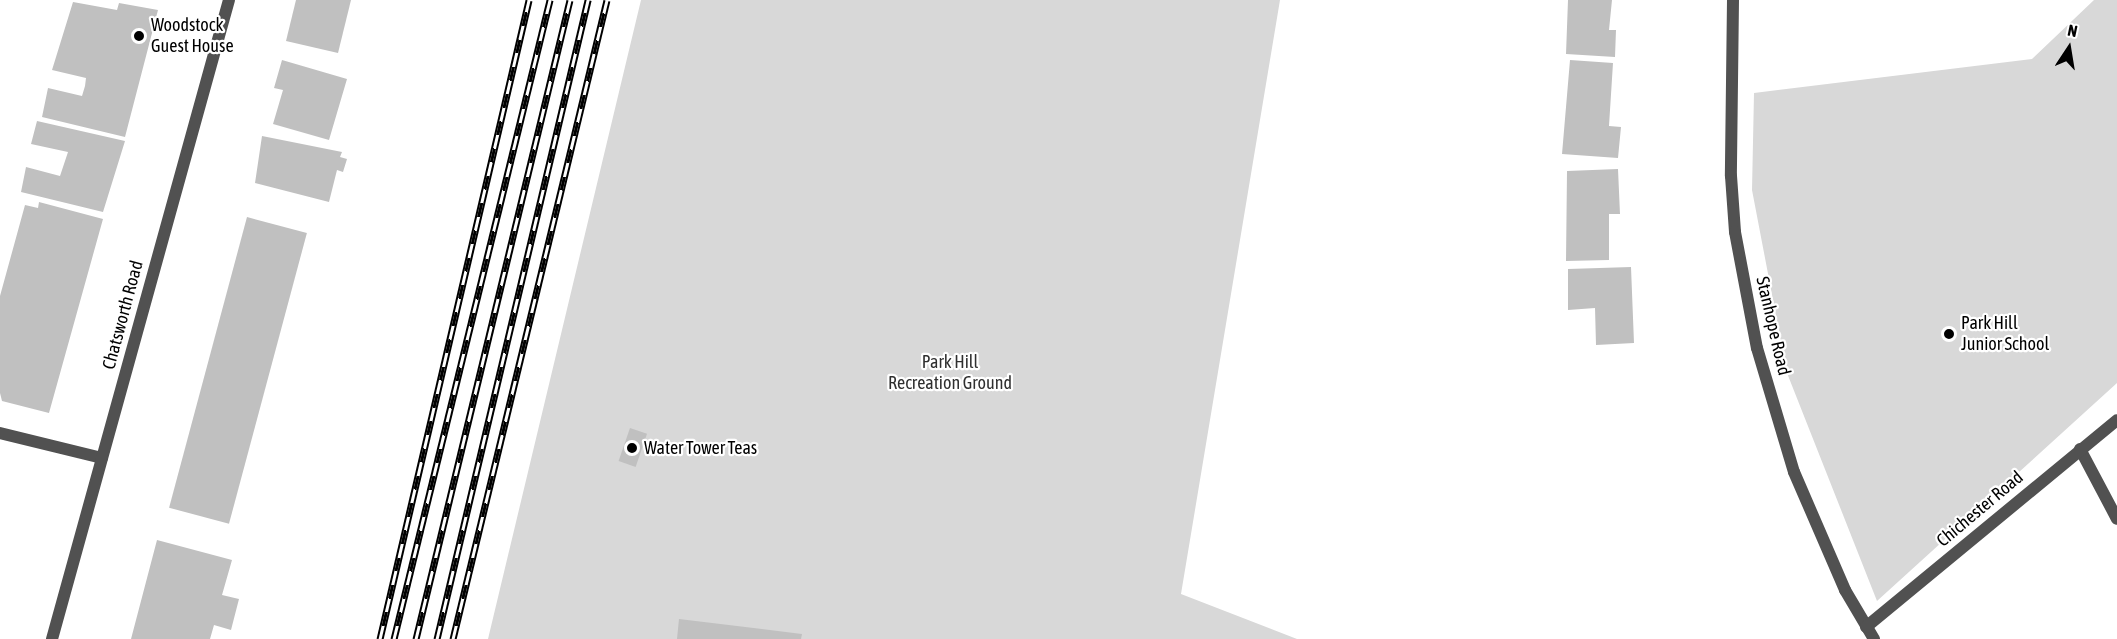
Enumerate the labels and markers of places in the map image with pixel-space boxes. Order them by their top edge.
place label: Woodstock Guest House [151,15,234,57]
marker: Woodstock Guest House [132,29,146,43]
place label: Park Hill Junior School [1961,313,2049,356]
marker: Park Hill Junior School [1942,327,1956,341]
place label: Water Tower Teas [644,437,757,459]
marker: Water Tower Teas [625,441,639,455]

